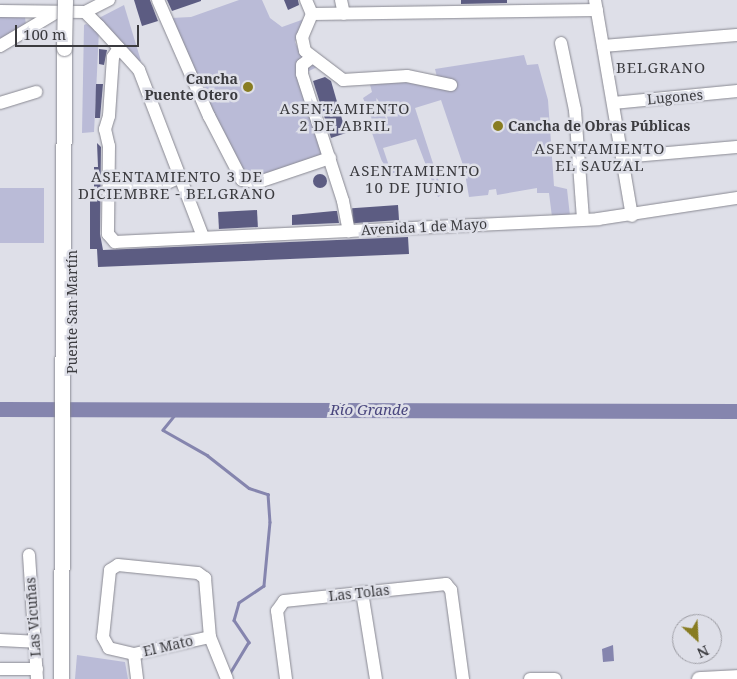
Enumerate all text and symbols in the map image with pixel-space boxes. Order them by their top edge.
scale bar [18,15,141,47]
text: 100 m [23,24,66,44]
district label: BELGRANO [615,59,707,77]
place label: Cancha Puente Otero [144,71,238,104]
marker: Cancha Puente Otero [242,81,254,93]
street label: Lugones [646,86,704,108]
district label: ASENTAMIENTO 2 DE ABRIL [278,99,412,134]
place label: Cancha de Obras Públicas [508,118,690,134]
marker: Cancha de Obras Públicas [492,120,504,132]
district label: ASENTAMIENTO EL SAUZAL [533,139,667,174]
district label: ASENTAMIENTO 10 DE JUNIO [348,161,482,196]
district label: ASENTAMIENTO 3 DE DICIEMBRE - BELGRANO [75,167,279,202]
street label: Avenida 1 de Mayo [361,215,487,239]
street label: Puente San Martín [64,250,80,374]
water label: Río Grande [330,401,408,419]
street label: Las Vicuñas [22,577,44,657]
street label: Las Tolas [328,581,390,605]
north arrow [672,614,722,664]
street label: El Mato [141,632,195,660]
text: N [694,641,712,663]

